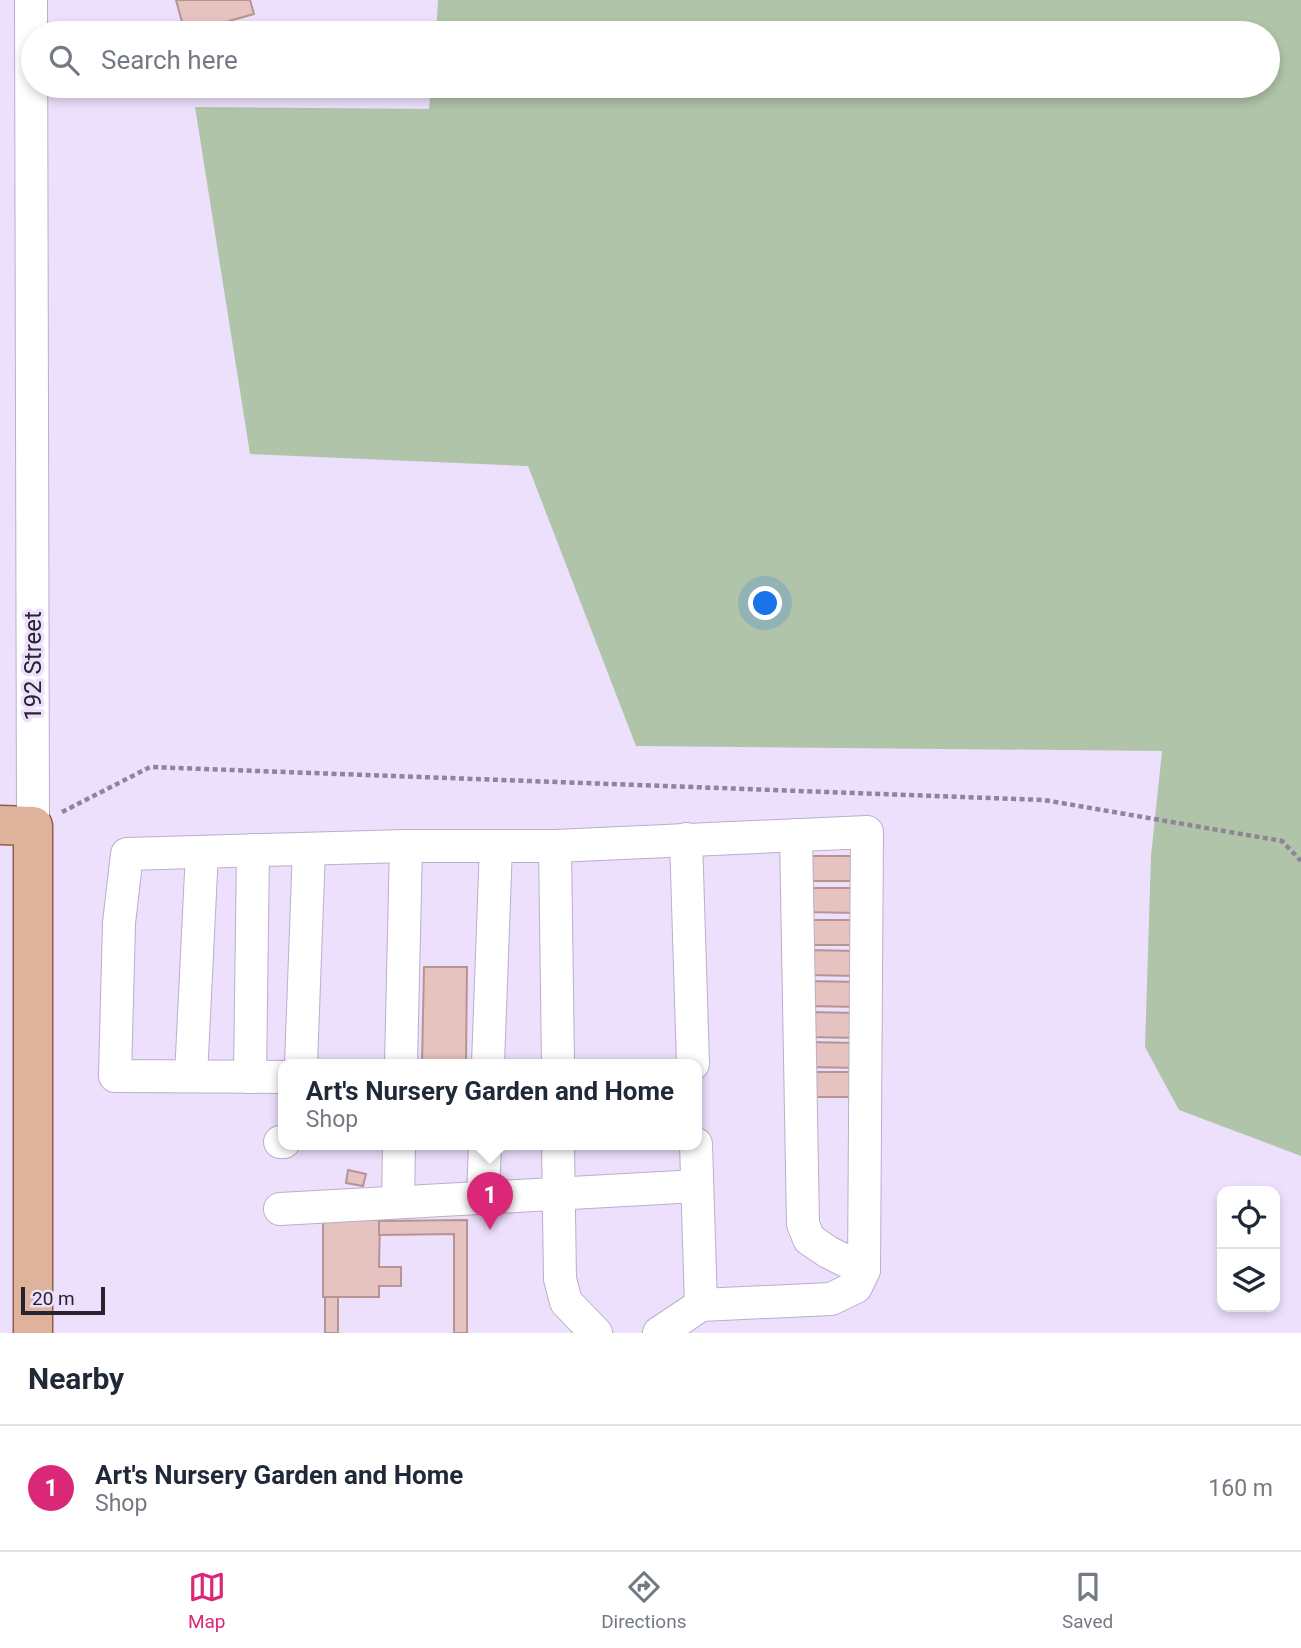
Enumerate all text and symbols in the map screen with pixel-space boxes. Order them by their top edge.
search box [21,21,1280,98]
icon: search [45,41,83,79]
text: Search here [101,45,238,75]
your location [748,586,782,620]
street label: 192 Street [19,611,47,721]
popup [278,1059,702,1150]
text: Art's Nursery Garden and Home [306,1076,674,1106]
text: Shop [306,1106,358,1133]
pin: 1 [467,1172,513,1230]
map controls [1217,1186,1280,1312]
button: locate [1217,1186,1280,1249]
button: layers [1217,1249,1280,1312]
scale bar [21,1284,105,1316]
text: 20 m [32,1287,75,1310]
text: Nearby [28,1361,124,1396]
text: Art's Nursery Garden and Home [95,1460,463,1490]
text: 1 [44,1475,58,1502]
text: 160 m [1208,1475,1273,1502]
text: Shop [95,1490,147,1517]
tab: Map [188,1568,226,1633]
tab: Directions [601,1568,686,1633]
tab: Saved [1062,1568,1113,1633]

